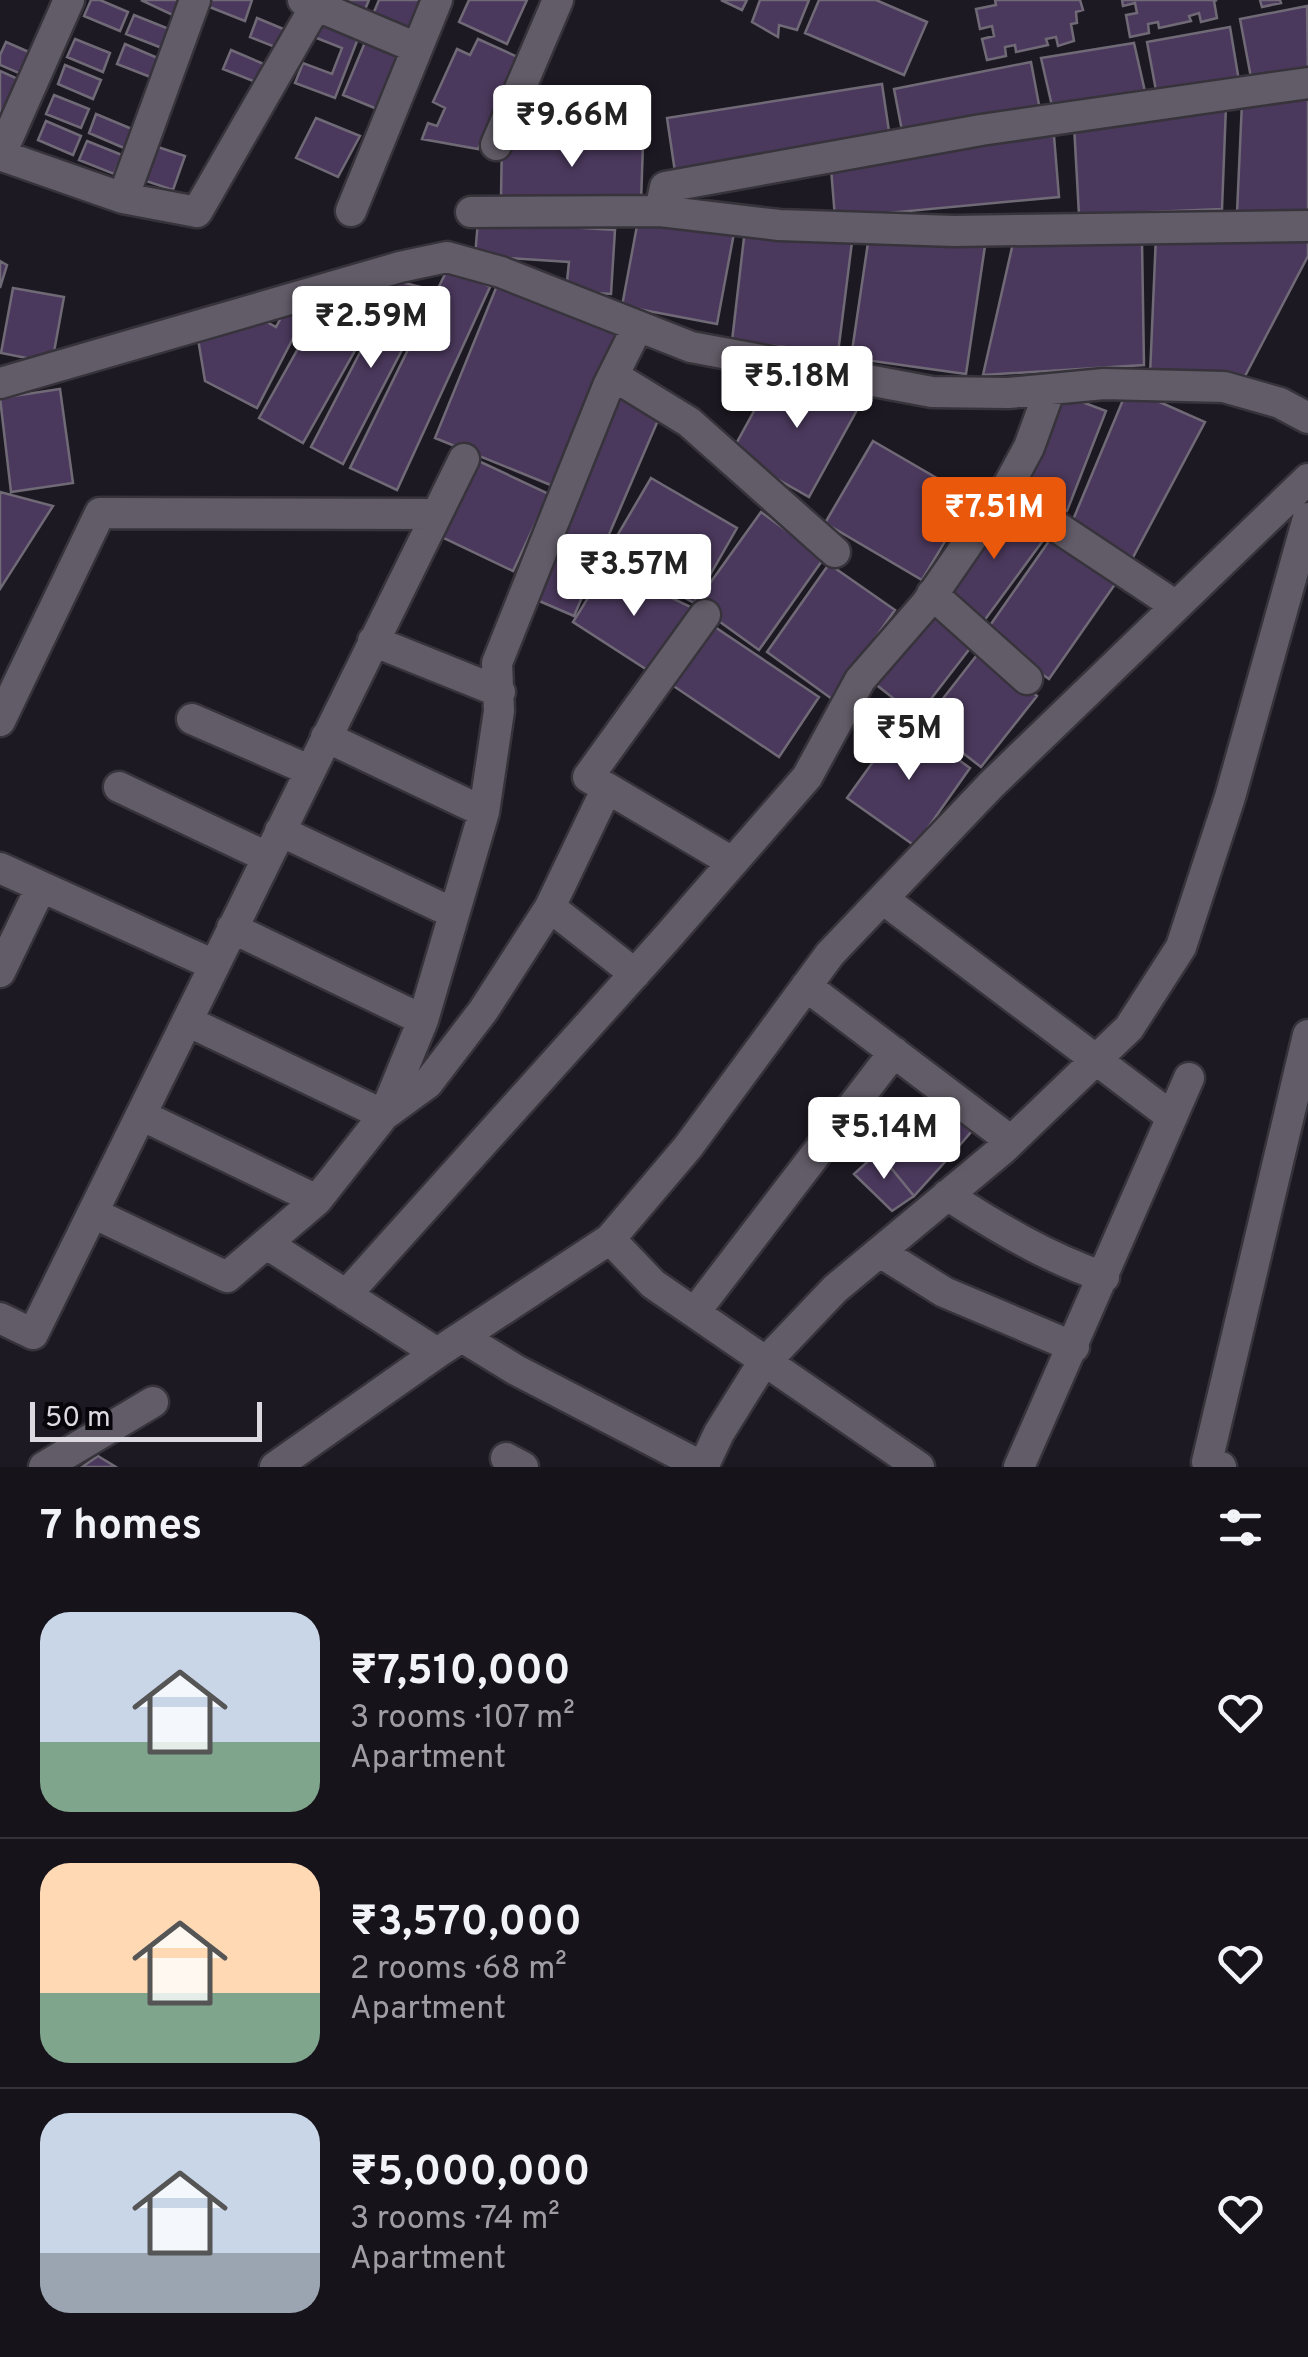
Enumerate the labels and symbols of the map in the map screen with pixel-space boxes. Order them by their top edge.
pin: ₹9.66M [491,85,653,170]
pin: ₹2.59M [290,286,452,371]
pin: ₹5.18M [716,346,878,431]
pin: ₹7.51M [913,477,1075,562]
pin: ₹3.57M [553,534,715,619]
pin: ₹5M [861,698,957,783]
pin: ₹5.14M [803,1097,965,1182]
scale bar [30,1397,262,1442]

